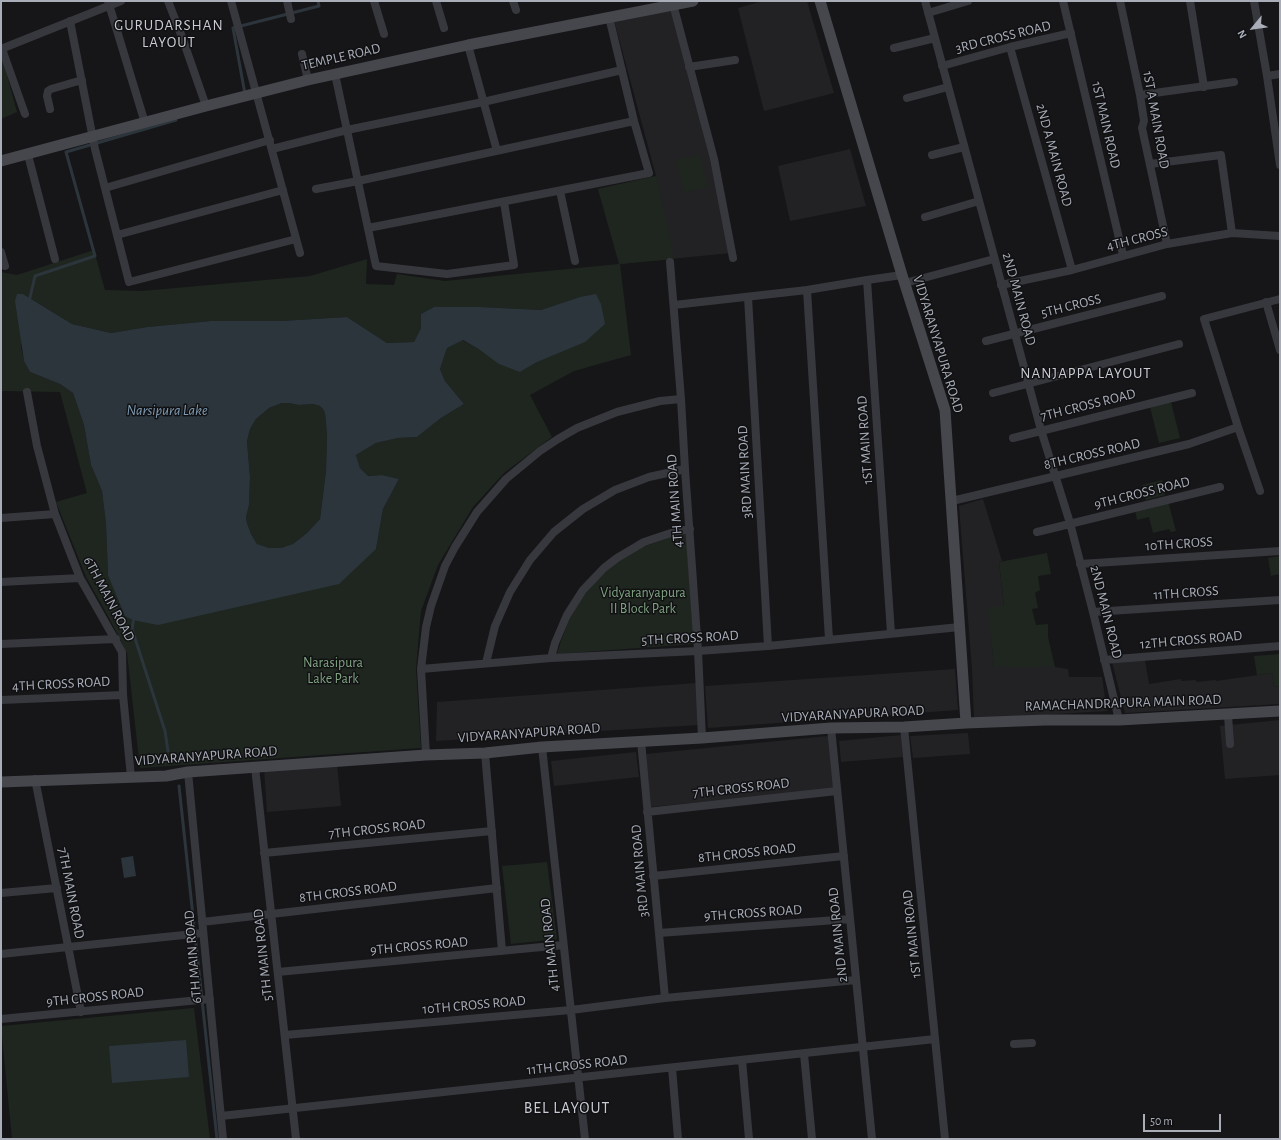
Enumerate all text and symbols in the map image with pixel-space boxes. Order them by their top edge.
north arrow [1233,8,1273,48]
district label: GURUDARSHAN LAYOUT [114,16,224,51]
street label: 3RD CROSS ROAD [954,17,1052,57]
text: N [1235,28,1249,40]
street label: TEMPLE ROAD [300,40,382,74]
street label: 1ST A MAIN ROAD [1139,70,1173,170]
street label: 1ST MAIN ROAD [1088,80,1124,170]
street label: 2ND A MAIN ROAD [1032,102,1076,208]
street label: 4TH CROSS [1105,223,1169,255]
street label: 2ND MAIN ROAD [999,251,1039,347]
street label: VIDYARANYAPURA ROAD [909,273,967,415]
street label: 5TH CROSS [1039,290,1103,322]
district label: NANJAPPA LAYOUT [1020,364,1152,382]
street label: 7TH CROSS ROAD [1039,385,1137,425]
street label: 1ST MAIN ROAD [854,395,876,485]
water label: Narsipura Lake [126,401,208,419]
street label: 3RD MAIN ROAD [734,425,756,519]
street label: 8TH CROSS ROAD [1042,435,1142,473]
street label: 4TH MAIN ROAD [663,454,687,548]
street label: 9TH CROSS ROAD [1092,473,1192,513]
street label: 10TH CROSS [1145,533,1213,555]
street label: 6TH MAIN ROAD [80,554,138,644]
street label: 2ND MAIN ROAD [1086,564,1126,660]
street label: 11TH CROSS [1153,582,1219,604]
park label: Vidyaranyapura II Block Park [600,585,686,618]
street label: 5TH CROSS ROAD [641,627,739,649]
street label: 12TH CROSS ROAD [1139,627,1243,653]
park label: Narasipura Lake Park [303,655,363,688]
street label: 4TH CROSS ROAD [11,673,111,695]
street label: RAMACHANDRAPURA MAIN ROAD [1024,691,1222,715]
street label: VIDYARANYAPURA ROAD [781,702,925,726]
street label: VIDYARANYAPURA ROAD [457,720,601,746]
street label: VIDYARANYAPURA ROAD [134,743,278,769]
street label: 7TH CROSS ROAD [692,775,790,801]
street label: 7TH CROSS ROAD [328,816,426,842]
street label: 3RD MAIN ROAD [628,824,652,918]
street label: 8TH CROSS ROAD [697,840,797,866]
street label: 7TH MAIN ROAD [54,846,88,940]
street label: 8TH CROSS ROAD [298,878,398,906]
street label: 2ND MAIN ROAD [825,887,851,983]
street label: 1ST MAIN ROAD [899,889,925,979]
street label: 4TH MAIN ROAD [537,898,563,992]
street label: 9TH CROSS ROAD [703,901,803,925]
street label: 5TH MAIN ROAD [250,908,276,1002]
street label: 6TH MAIN ROAD [181,910,205,1004]
street label: 9TH CROSS ROAD [369,933,469,959]
street label: 9TH CROSS ROAD [45,984,145,1010]
street label: 10TH CROSS ROAD [422,992,526,1018]
street label: 11TH CROSS ROAD [526,1051,628,1079]
district label: BEL LAYOUT [524,1098,610,1118]
scale bar [1145,1106,1223,1132]
text: 50 m [1150,1115,1173,1127]

